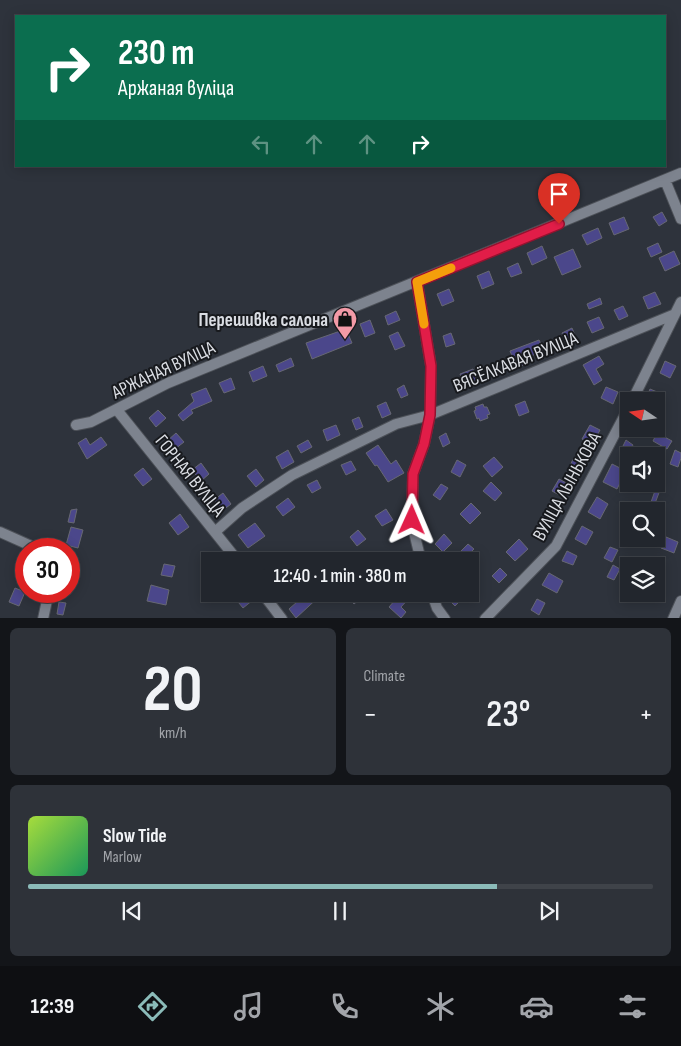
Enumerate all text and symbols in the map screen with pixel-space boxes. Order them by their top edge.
text: 230 m [118,32,194,75]
icon: right [35,35,100,100]
text: Аржаная вуліца [118,75,234,102]
icon: left [247,130,275,158]
icon: ahead [300,130,328,158]
icon: ahead [353,130,381,158]
icon: right [406,130,434,158]
pin [538,173,580,224]
icon: arrive [545,180,573,208]
shop icon: Перешивка салона [332,306,358,340]
place label: Перешивка салона [198,309,328,332]
street label: ВЯСЁЛКАВАЯ ВУЛІЦА [450,327,582,398]
street label: АРЖАНАЯ ВУЛІЦА [107,336,220,405]
north arrow [620,392,665,438]
map controls [620,392,665,602]
street label: ВУЛІЦА ЛЫНЬКОВА [528,428,607,545]
street label: ГОРНАЯ ВУЛІЦА [150,430,230,522]
button: sound [620,447,665,492]
position arrow [385,493,437,545]
button: search [620,502,665,547]
speed limit sign: 30 [15,538,80,603]
button: layers [620,557,665,602]
text: 12:40 · 1 min · 380 m [274,565,406,588]
text: 20 [143,652,202,730]
text: Climate [364,667,405,686]
text: 23° [486,692,531,737]
text: − [364,698,377,731]
text: + [639,698,653,731]
text: km/h [159,724,187,743]
text: Slow Tide [103,825,167,848]
text: Marlow [103,848,142,867]
icon: previous [118,897,146,925]
icon: pause [326,897,354,925]
icon: next [535,897,563,925]
icon: directions [135,989,170,1024]
icon: music [231,989,266,1024]
icon: phone [327,989,362,1024]
icon: climate [423,989,458,1024]
icon: car [519,989,554,1024]
icon: filters [615,989,650,1024]
text: 12:39 [31,993,74,1020]

